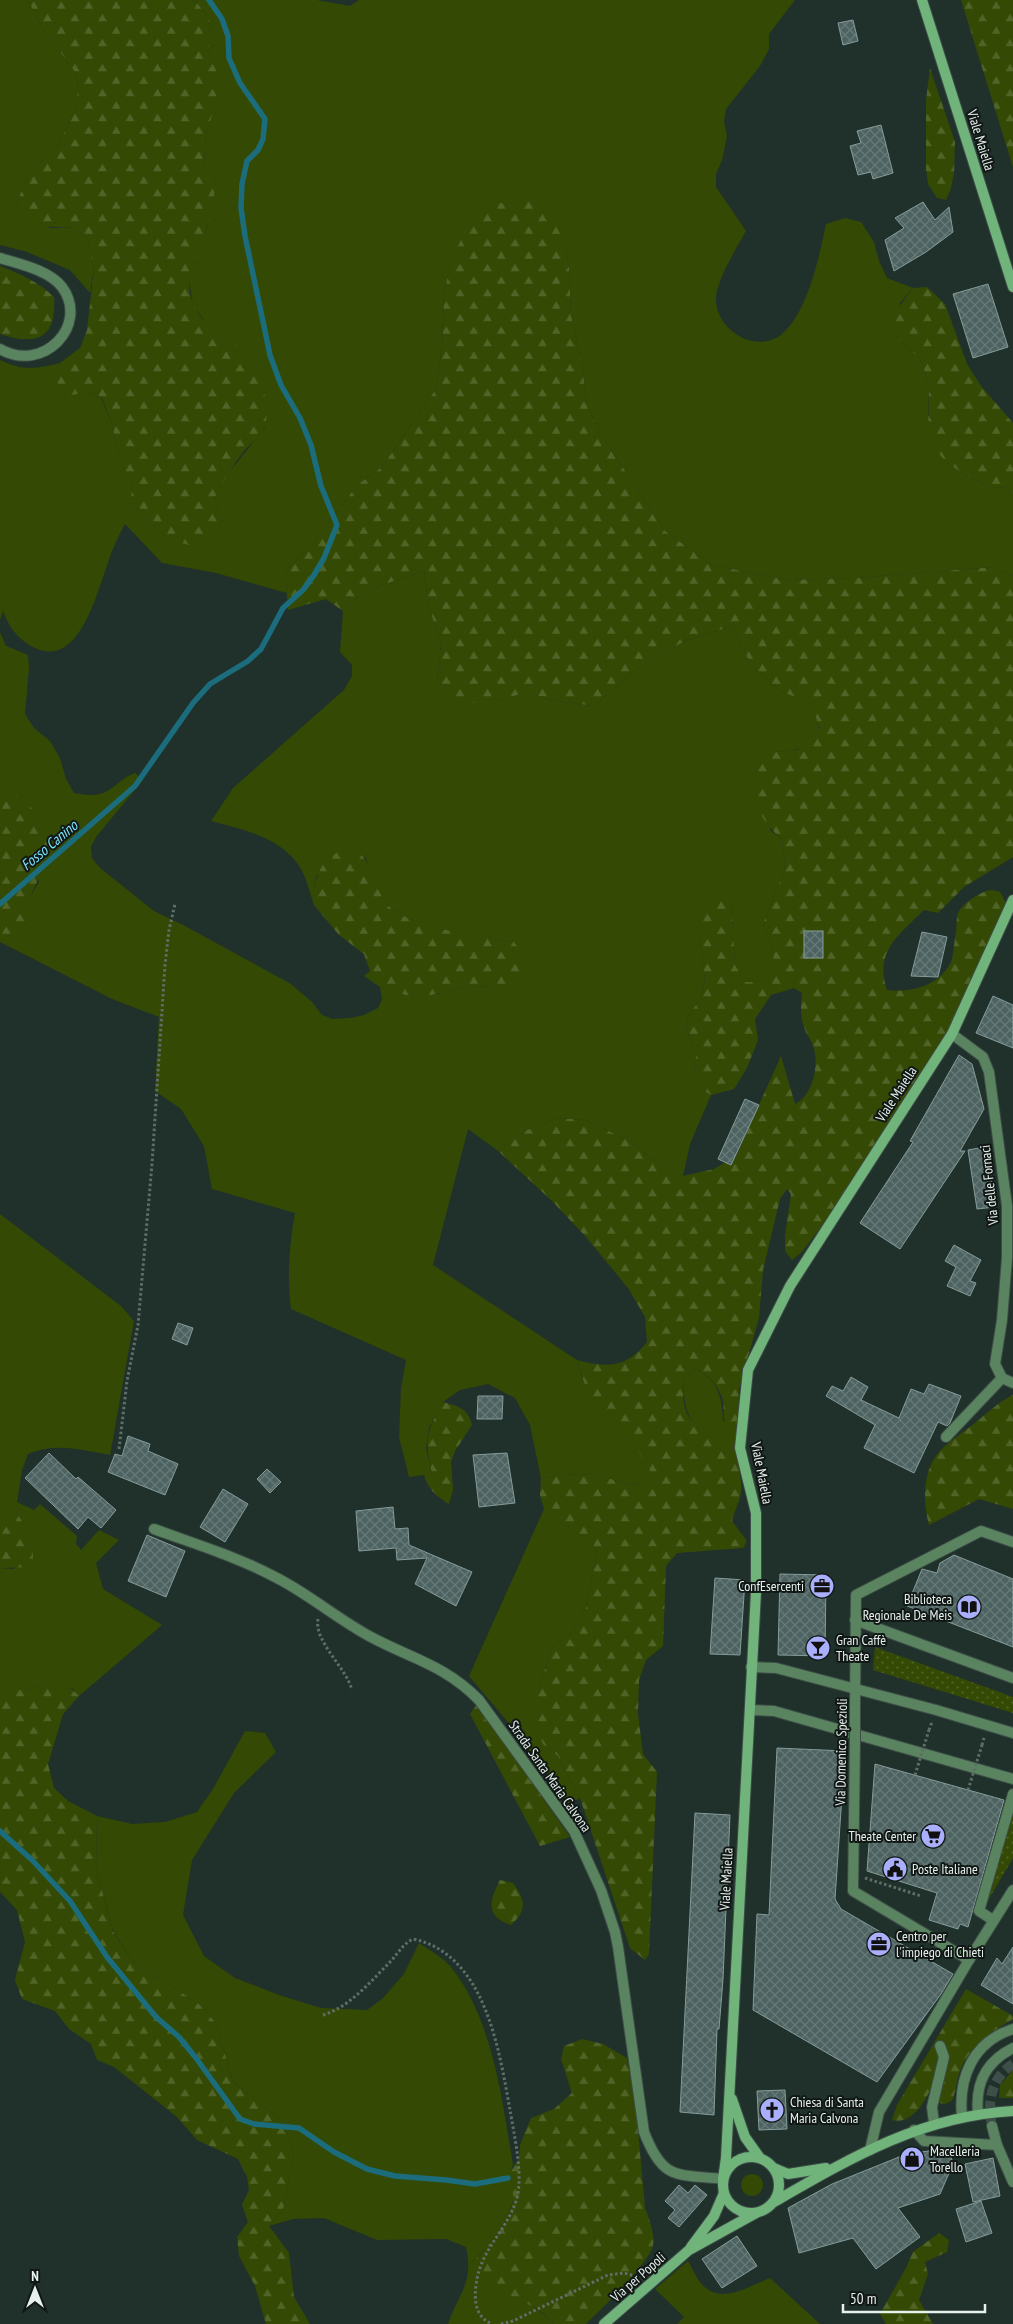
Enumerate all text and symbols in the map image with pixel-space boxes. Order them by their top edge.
street label: Viale Maiella [963,106,999,173]
water label: Fosso Canino [17,815,82,874]
street label: Viale Maiella [871,1063,921,1126]
street label: Via delle Fornaci [976,1144,1002,1227]
street label: Viale Maiella [747,1440,777,1505]
office icon: ConfEsercenti [809,1573,835,1599]
place label: ConfEsercenti [738,1577,804,1595]
place label: Biblioteca Regionale De Meis [863,1590,952,1624]
library icon: Biblioteca Regionale De Meis [956,1594,982,1620]
place label: Gran Caffè Theate [836,1631,886,1665]
bar icon: Gran Caffè Theate [805,1635,831,1661]
street label: Via Domenico Spezioli [831,1698,851,1807]
street label: Strada Santa Maria Calvona [505,1717,595,1835]
supermarket icon: Theate Center [920,1823,946,1849]
place label: Theate Center [848,1827,916,1845]
street label: Viale Maiella [715,1847,737,1912]
public building icon: Poste Italiane [882,1856,908,1882]
place label: Poste Italiane [912,1860,978,1878]
place label: Centro per l'impiego di Chieti [896,1927,984,1961]
office icon: Centro per l'impiego di Chieti [866,1931,892,1957]
place label: Chiesa di Santa Maria Calvona [790,2093,864,2127]
church icon: Chiesa di Santa Maria Calvona [759,2097,785,2123]
place label: Macelleria Torello [930,2142,980,2176]
shop icon: Macelleria Torello [899,2146,925,2172]
street label: Via per Popoli [606,2248,669,2306]
north arrow [10,2264,60,2314]
text: N [31,2267,39,2285]
scale bar [843,2282,986,2314]
text: 50 m [850,2289,876,2308]

